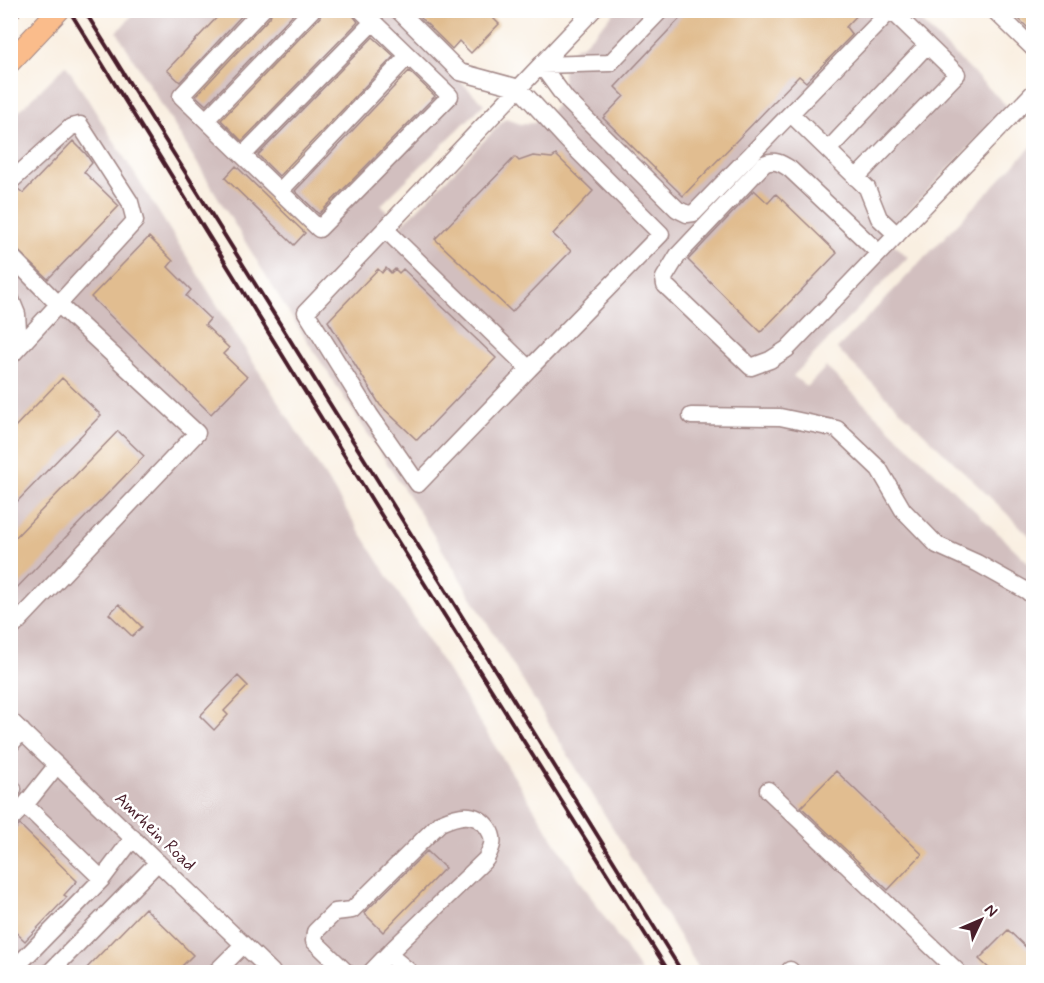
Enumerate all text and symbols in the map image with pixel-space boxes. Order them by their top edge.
street label: Amrhein Road [109,787,201,877]
north arrow [951,890,1011,950]
text: N [979,899,1002,922]

